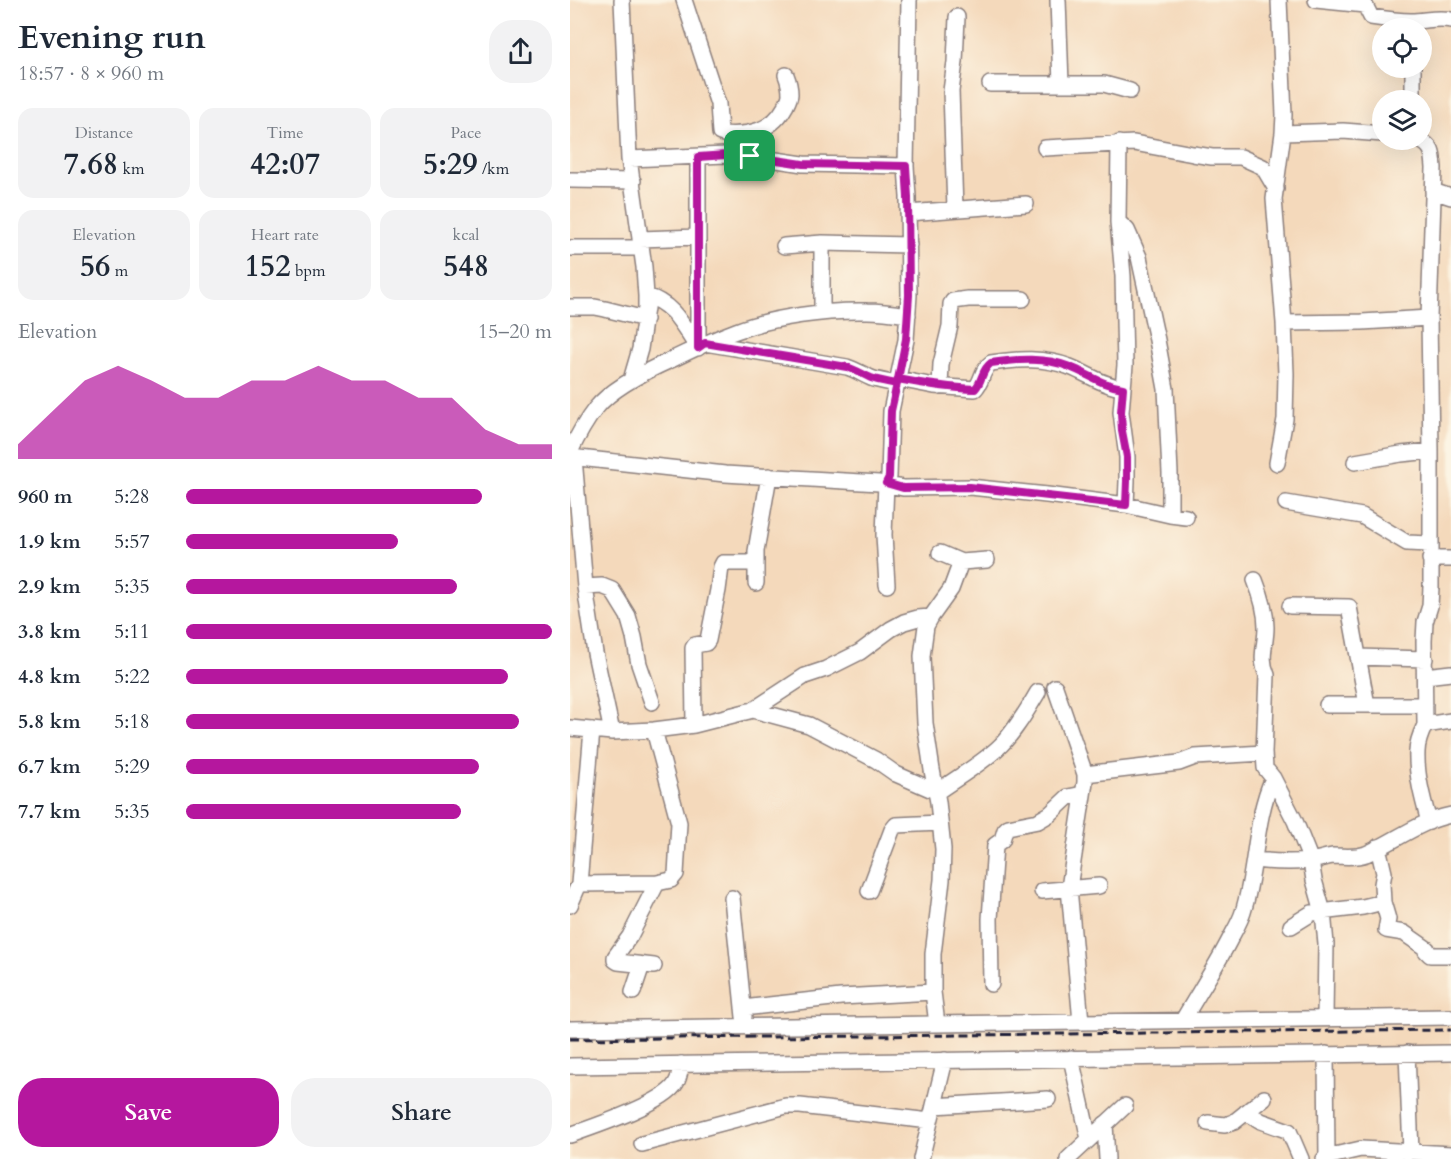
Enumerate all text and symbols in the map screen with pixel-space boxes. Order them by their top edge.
text: Evening run [18,15,206,60]
map controls [1372,18,1432,150]
button: locate [1372,18,1432,78]
button: share [489,20,552,83]
text: 18:57 · 8 × 960 m [18,60,164,87]
button: layers [1372,90,1432,150]
text: Distance [75,122,133,144]
text: Time [266,122,304,144]
text: Pace [451,122,481,144]
pin [724,130,775,181]
icon: arrive [733,139,766,172]
text: 7.68 [63,144,118,185]
text: 42:07 [250,144,320,185]
text: 5:29 [423,144,478,185]
text: km [118,158,145,180]
text: /km [478,158,509,180]
text: Elevation [72,224,136,246]
text: Heart rate [251,224,319,246]
text: kcal [453,224,479,246]
text: 56 [80,246,110,287]
text: 152 [244,246,291,287]
text: 548 [443,246,489,287]
text: m [110,260,128,282]
text: bpm [291,260,326,282]
text: Elevation [18,318,97,345]
text: 15–20 m [478,318,552,345]
text: 960 m [18,483,73,510]
text: 5:28 [114,483,150,510]
text: 1.9 km [18,528,81,555]
text: 5:57 [114,528,150,555]
text: 2.9 km [18,573,81,600]
text: 5:35 [114,573,150,600]
text: 3.8 km [18,618,81,645]
text: 5:11 [114,618,150,645]
text: 4.8 km [18,663,81,690]
text: 5:22 [114,663,150,690]
text: 5.8 km [18,708,81,735]
text: 5:18 [114,708,150,735]
text: 6.7 km [18,753,81,780]
text: 5:29 [114,753,150,780]
text: 7.7 km [18,798,81,825]
text: 5:35 [114,798,150,825]
button: Save [18,1078,279,1147]
button: Share [291,1078,552,1147]

